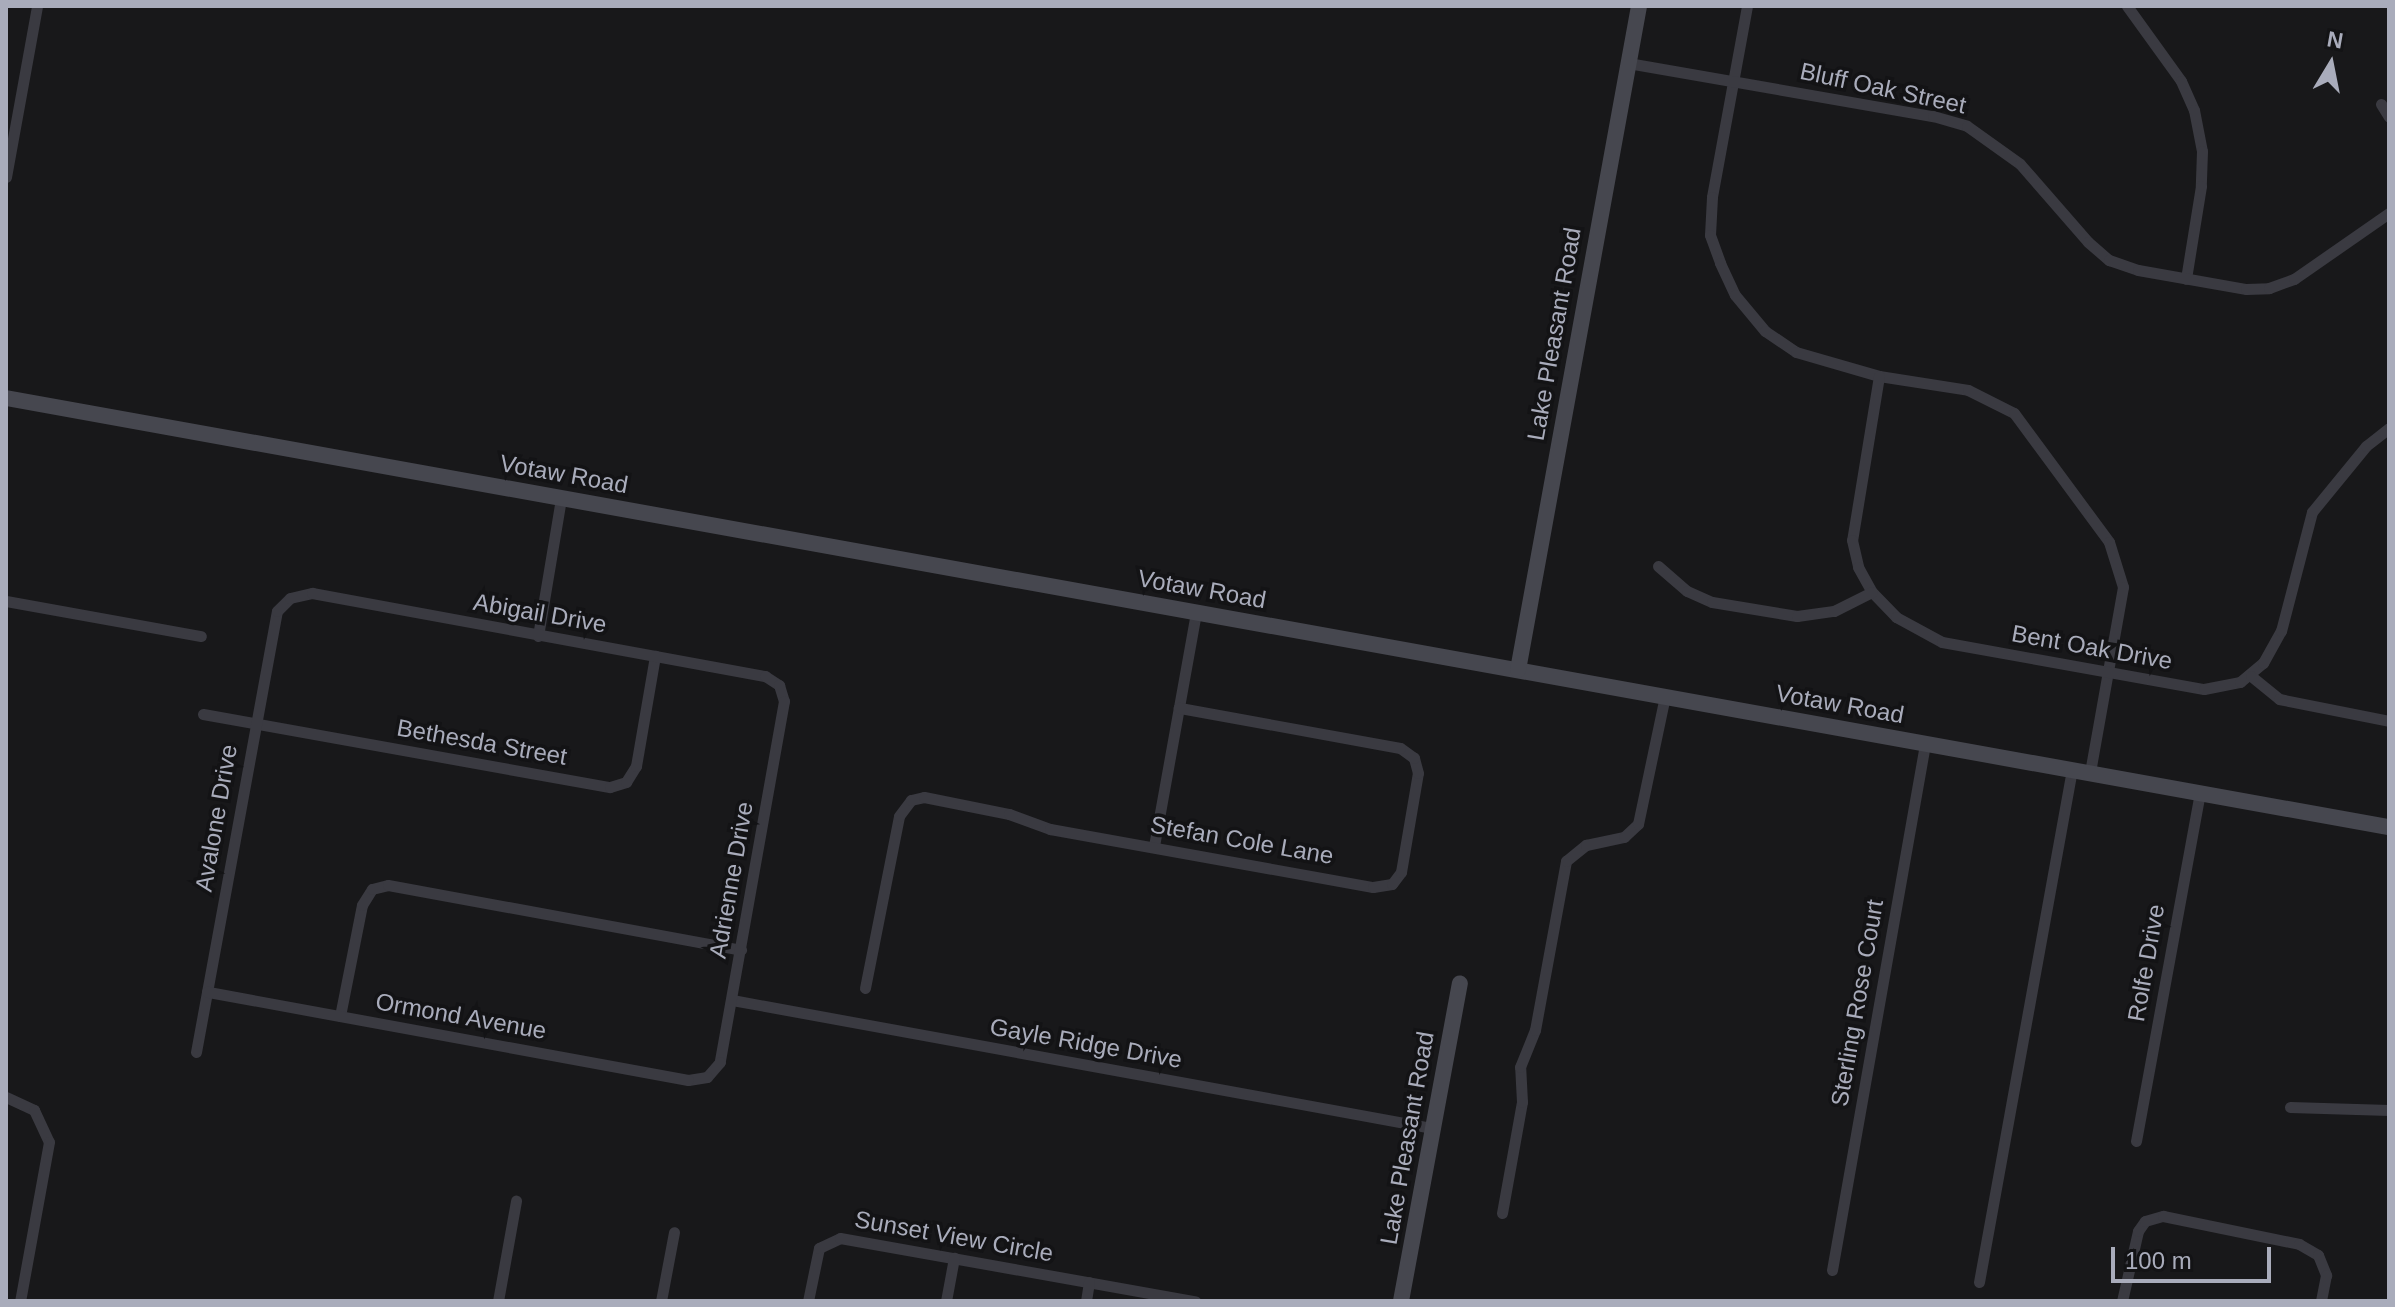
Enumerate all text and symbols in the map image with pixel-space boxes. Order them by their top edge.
north arrow [2291,24,2371,104]
text: N [2325,26,2345,54]
street label: Bluff Oak Street [1797,56,1969,120]
street label: Lake Pleasant Road [1521,225,1587,443]
street label: Votaw Road [498,449,630,499]
street label: Votaw Road [1136,564,1268,614]
street label: Abigail Drive [471,587,609,639]
street label: Bent Oak Drive [2009,619,2175,675]
street label: Votaw Road [1774,679,1906,729]
street label: Bethesda Street [395,713,569,771]
street label: Avalone Drive [189,742,243,894]
street label: Adrienne Drive [703,799,759,961]
street label: Stefan Cole Lane [1148,810,1336,870]
street label: Sterling Rose Court [1825,897,1889,1109]
street label: Rolfe Drive [2122,902,2170,1024]
street label: Ormond Avenue [373,987,549,1045]
street label: Gayle Ridge Drive [988,1012,1184,1074]
street label: Lake Pleasant Road [1374,1029,1440,1247]
street label: Sunset View Circle [853,1204,1055,1268]
scale bar [2115,1231,2275,1281]
text: 100 m [2125,1247,2192,1274]

